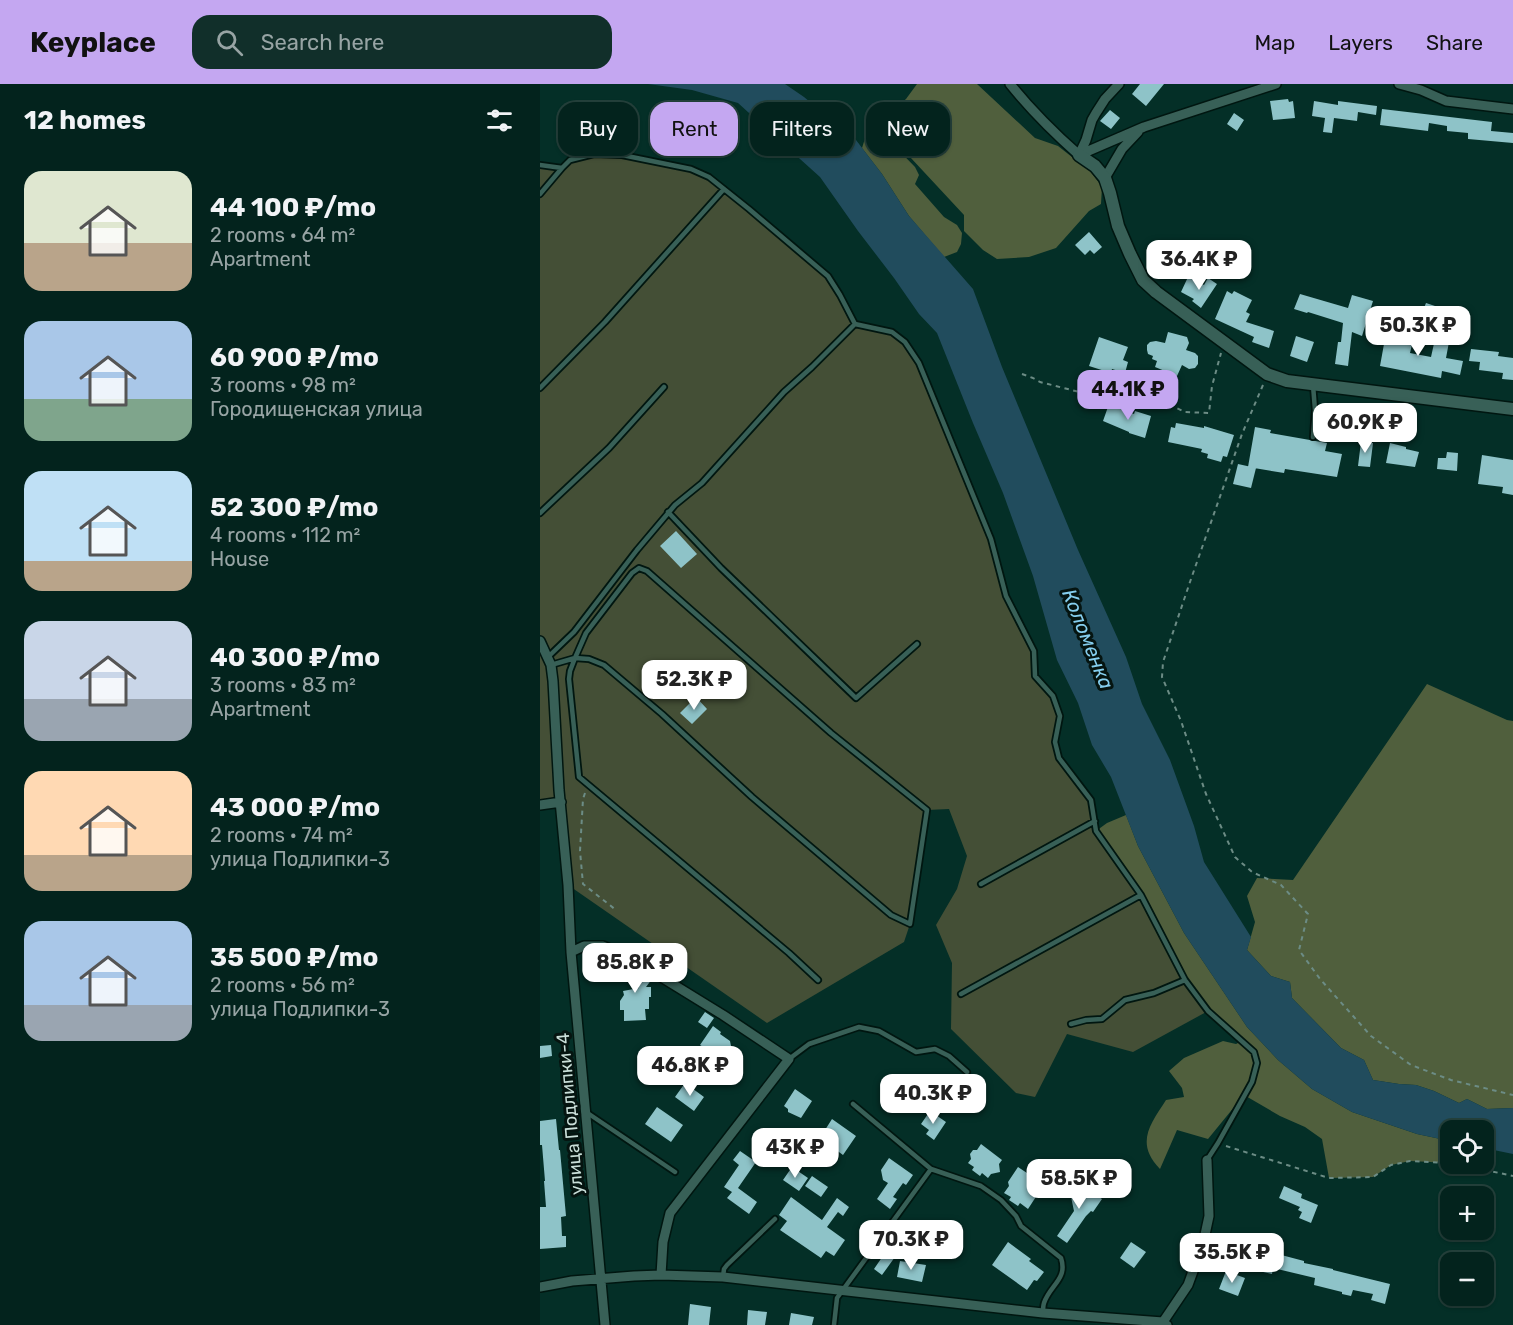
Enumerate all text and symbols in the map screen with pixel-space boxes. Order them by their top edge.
search box [192,15,612,69]
text: Keyplace [30,26,156,59]
icon: search [213,26,246,59]
text: Search here [261,29,384,56]
text: Map [1254,30,1295,55]
text: Layers [1328,30,1393,55]
text: Share [1426,30,1483,55]
chip: Buy [558,102,638,156]
chip: Rent [650,102,738,156]
chip: Filters [750,102,854,156]
chip: New [866,102,950,156]
icon: filters [483,104,516,137]
text: 12 homes [24,105,146,136]
text: 44 100 ₽/mo [210,192,376,223]
icon: home [72,195,144,267]
text: 2 rooms · 64 m² [210,223,355,247]
pin: 36.4K ₽ [1144,240,1254,291]
text: Apartment [210,247,311,271]
text: 36.4K ₽ [1160,247,1238,271]
pin: 50.3K ₽ [1363,306,1473,357]
text: 50.3K ₽ [1379,313,1457,337]
text: 60 900 ₽/mo [210,342,379,373]
icon: home [72,345,144,417]
pin: 44.1K ₽ [1073,370,1183,421]
text: 3 rooms · 98 m² [210,373,356,397]
text: 44.1K ₽ [1091,377,1165,401]
text: Городищенская улица [210,397,423,421]
pin: 60.9K ₽ [1310,403,1420,454]
text: 60.9K ₽ [1327,410,1403,434]
text: 52 300 ₽/mo [210,492,379,523]
icon: home [72,495,144,567]
text: 4 rooms · 112 m² [210,523,360,547]
text: House [210,547,269,571]
water label: Коломенка [1057,585,1119,693]
text: 40 300 ₽/mo [210,642,380,673]
icon: home [72,645,144,717]
pin: 52.3K ₽ [639,660,749,711]
text: 52.3K ₽ [656,667,732,691]
text: 3 rooms · 83 m² [210,673,356,697]
text: Apartment [210,697,311,721]
text: 43 000 ₽/mo [210,792,380,823]
icon: home [72,795,144,867]
text: 2 rooms · 74 m² [210,823,353,847]
text: улица Подлипки-3 [210,847,390,871]
text: 35 500 ₽/mo [210,942,378,973]
pin: 85.8K ₽ [580,943,690,994]
icon: home [72,945,144,1017]
text: 85.8K ₽ [596,950,674,974]
text: 2 rooms · 56 m² [210,973,355,997]
text: улица Подлипки-3 [210,997,390,1021]
street label: улица Подлипки-4 [552,1032,588,1196]
pin: 46.8K ₽ [635,1046,745,1097]
text: 46.8K ₽ [651,1053,729,1077]
pin: 40.3K ₽ [878,1074,988,1125]
text: 40.3K ₽ [894,1081,972,1105]
map controls [1440,1120,1494,1306]
button: locate [1440,1120,1494,1174]
pin: 43K ₽ [753,1128,837,1179]
text: 43K ₽ [766,1135,824,1159]
pin: 58.5K ₽ [1024,1159,1134,1210]
text: 58.5K ₽ [1041,1166,1117,1190]
button: + [1440,1186,1494,1240]
pin: 70.3K ₽ [856,1220,966,1271]
text: 70.3K ₽ [873,1227,949,1251]
pin: 35.5K ₽ [1177,1233,1287,1284]
text: 35.5K ₽ [1194,1240,1270,1264]
button: − [1440,1252,1494,1306]

